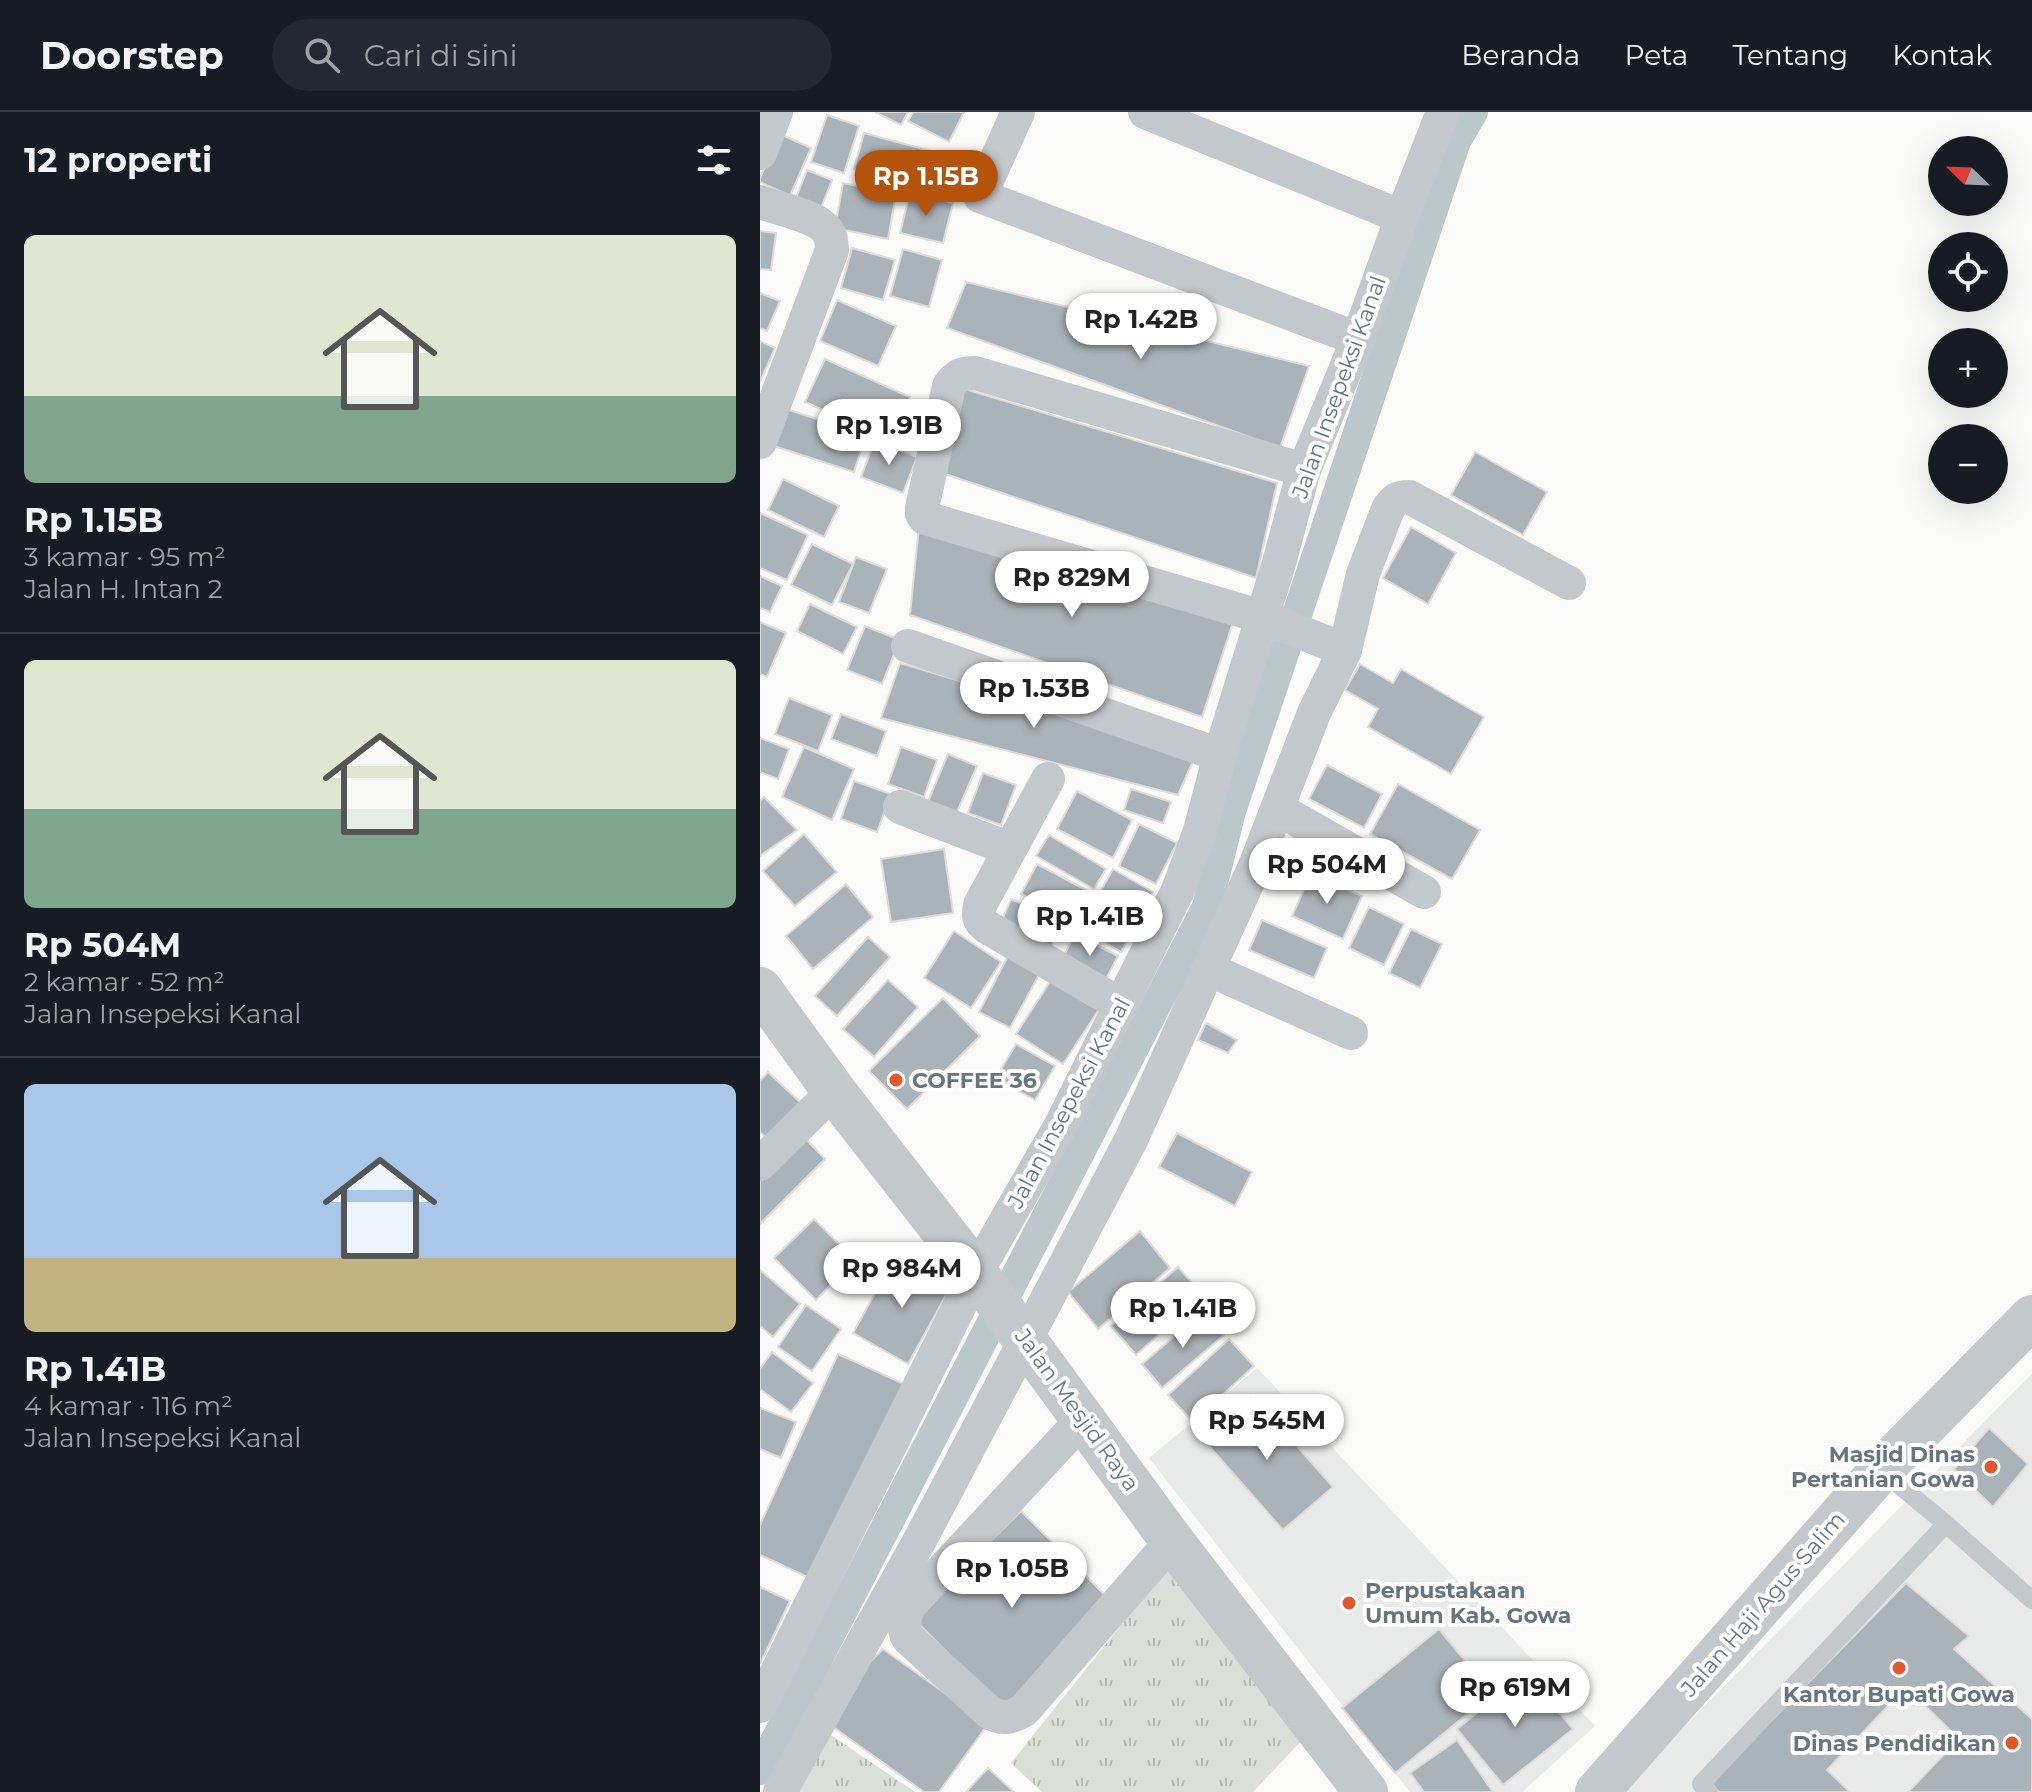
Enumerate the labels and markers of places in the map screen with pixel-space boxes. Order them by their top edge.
pin: Rp 1.15B [843,150,1009,218]
pin: Rp 1.42B [1058,293,1224,361]
pin: Rp 1.91B [806,399,972,467]
pin: Rp 829M [998,551,1146,619]
pin: Rp 1.53B [951,662,1117,730]
pin: Rp 504M [1253,838,1401,906]
pin: Rp 1.41B [1007,890,1173,958]
place label: COFFEE 36 [912,1067,1037,1094]
marker: COFFEE 36 [887,1071,905,1089]
pin: Rp 984M [828,1242,976,1310]
pin: Rp 1.41B [1100,1282,1266,1350]
pin: Rp 545M [1193,1394,1341,1462]
place label: Masjid Dinas Pertanian Gowa [1791,1441,1975,1493]
marker: Masjid Dinas Pertanian Gowa [1982,1458,2000,1476]
pin: Rp 1.05B [929,1542,1095,1610]
place label: Perpustakaan Umum Kab. Gowa [1365,1577,1571,1629]
marker: Perpustakaan Umum Kab. Gowa [1340,1594,1358,1612]
marker: Kantor Bupati Gowa [1890,1659,1908,1677]
pin: Rp 619M [1441,1661,1589,1729]
place label: Kantor Bupati Gowa [1783,1681,2015,1708]
place label: Dinas Pendidikan [1793,1730,1996,1757]
marker: Dinas Pendidikan [2003,1734,2021,1752]

